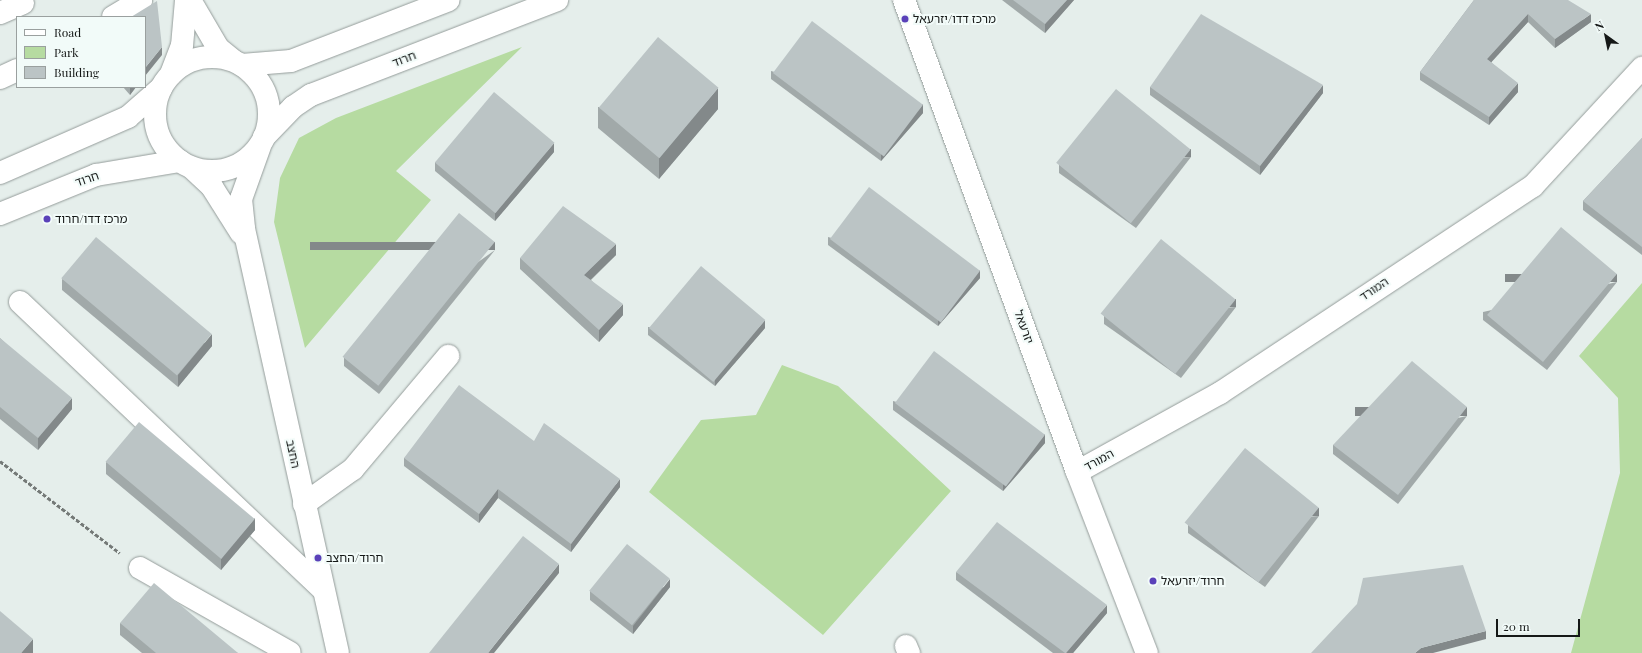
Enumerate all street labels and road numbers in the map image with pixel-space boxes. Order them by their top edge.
street label: חרוד [390,48,418,70]
street label: חרוד [73,168,101,190]
street label: המורד [1357,274,1391,304]
street label: יזרעאל [1011,308,1037,346]
street label: החצב [283,438,303,470]
street label: המורד [1082,446,1116,474]

